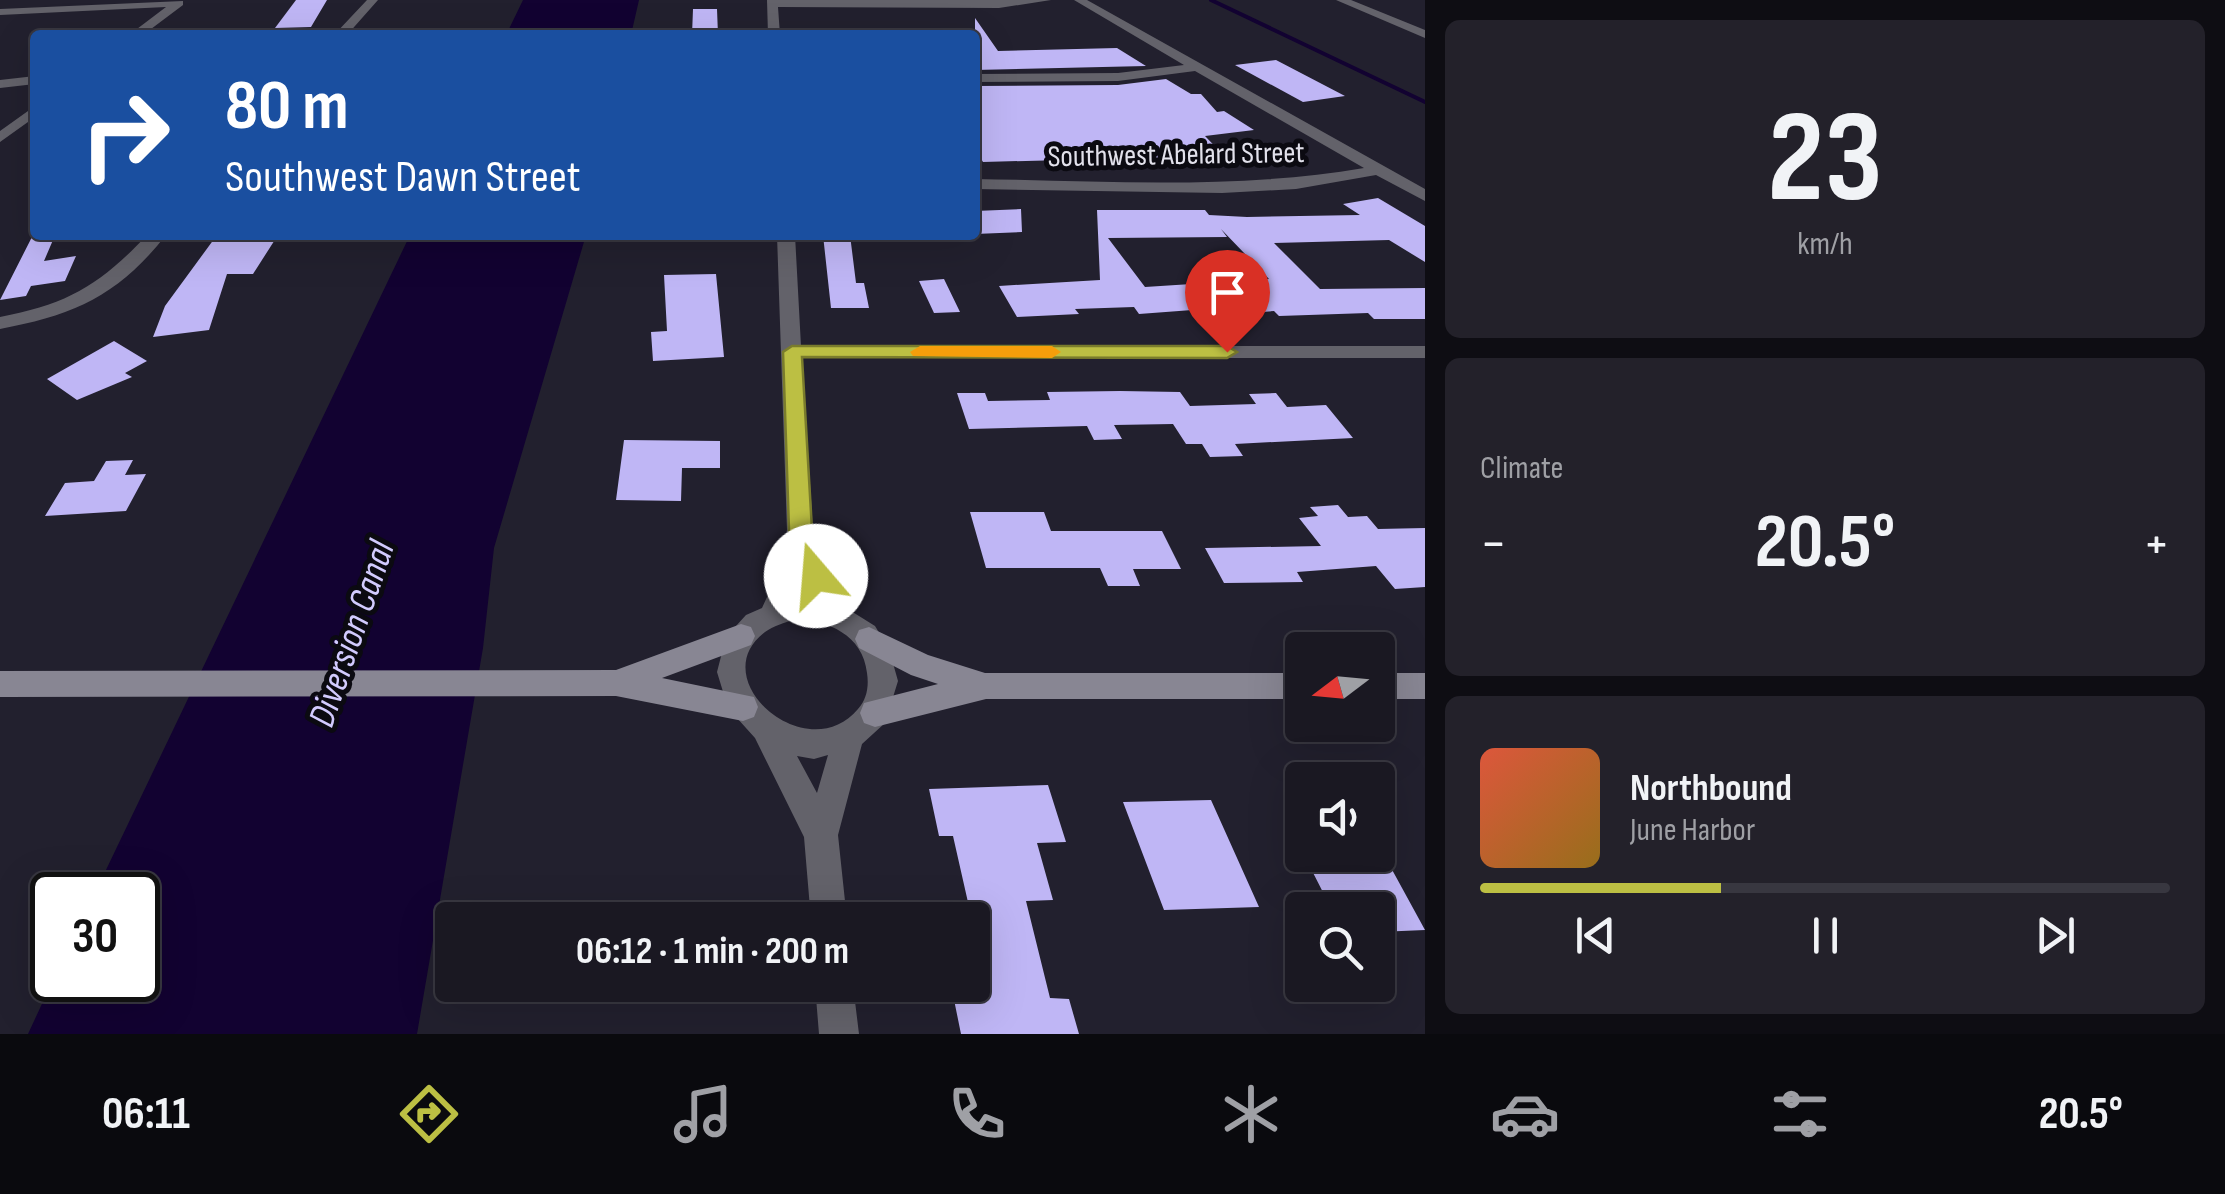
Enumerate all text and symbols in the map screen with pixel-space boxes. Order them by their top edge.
text: 80 m [225,65,349,149]
icon: right [60,70,190,200]
text: 23 [1767,82,1883,238]
street label: Southwest Abelard Street [1047,135,1305,175]
text: Southwest Dawn Street [225,150,580,205]
text: km/h [1797,225,1853,264]
pin [1185,250,1270,353]
icon: arrive [1200,265,1255,320]
text: Climate [1480,449,1563,488]
text: 20.5° [1755,498,1895,589]
text: − [1480,511,1507,578]
text: + [2143,511,2170,578]
position arrow [764,524,868,628]
water label: Diversion Canal [299,534,405,733]
north arrow [1285,632,1395,742]
map controls [1285,632,1395,1002]
button: sound [1285,762,1395,872]
text: Northbound [1630,766,1792,811]
text: June Harbor [1630,811,1755,850]
speed limit sign: 30 [30,872,160,1002]
button: search [1285,892,1395,1002]
icon: previous [1568,908,1623,963]
icon: pause [1798,908,1853,963]
icon: next [2028,908,2083,963]
text: 06:12 · 1 min · 200 m [576,929,849,974]
icon: directions [394,1079,464,1149]
icon: music [668,1079,738,1149]
icon: phone [942,1079,1012,1149]
icon: climate [1216,1079,1286,1149]
icon: car [1490,1079,1560,1149]
icon: filters [1765,1079,1835,1149]
text: 06:11 [102,1087,190,1142]
text: 20.5° [2039,1087,2123,1142]

